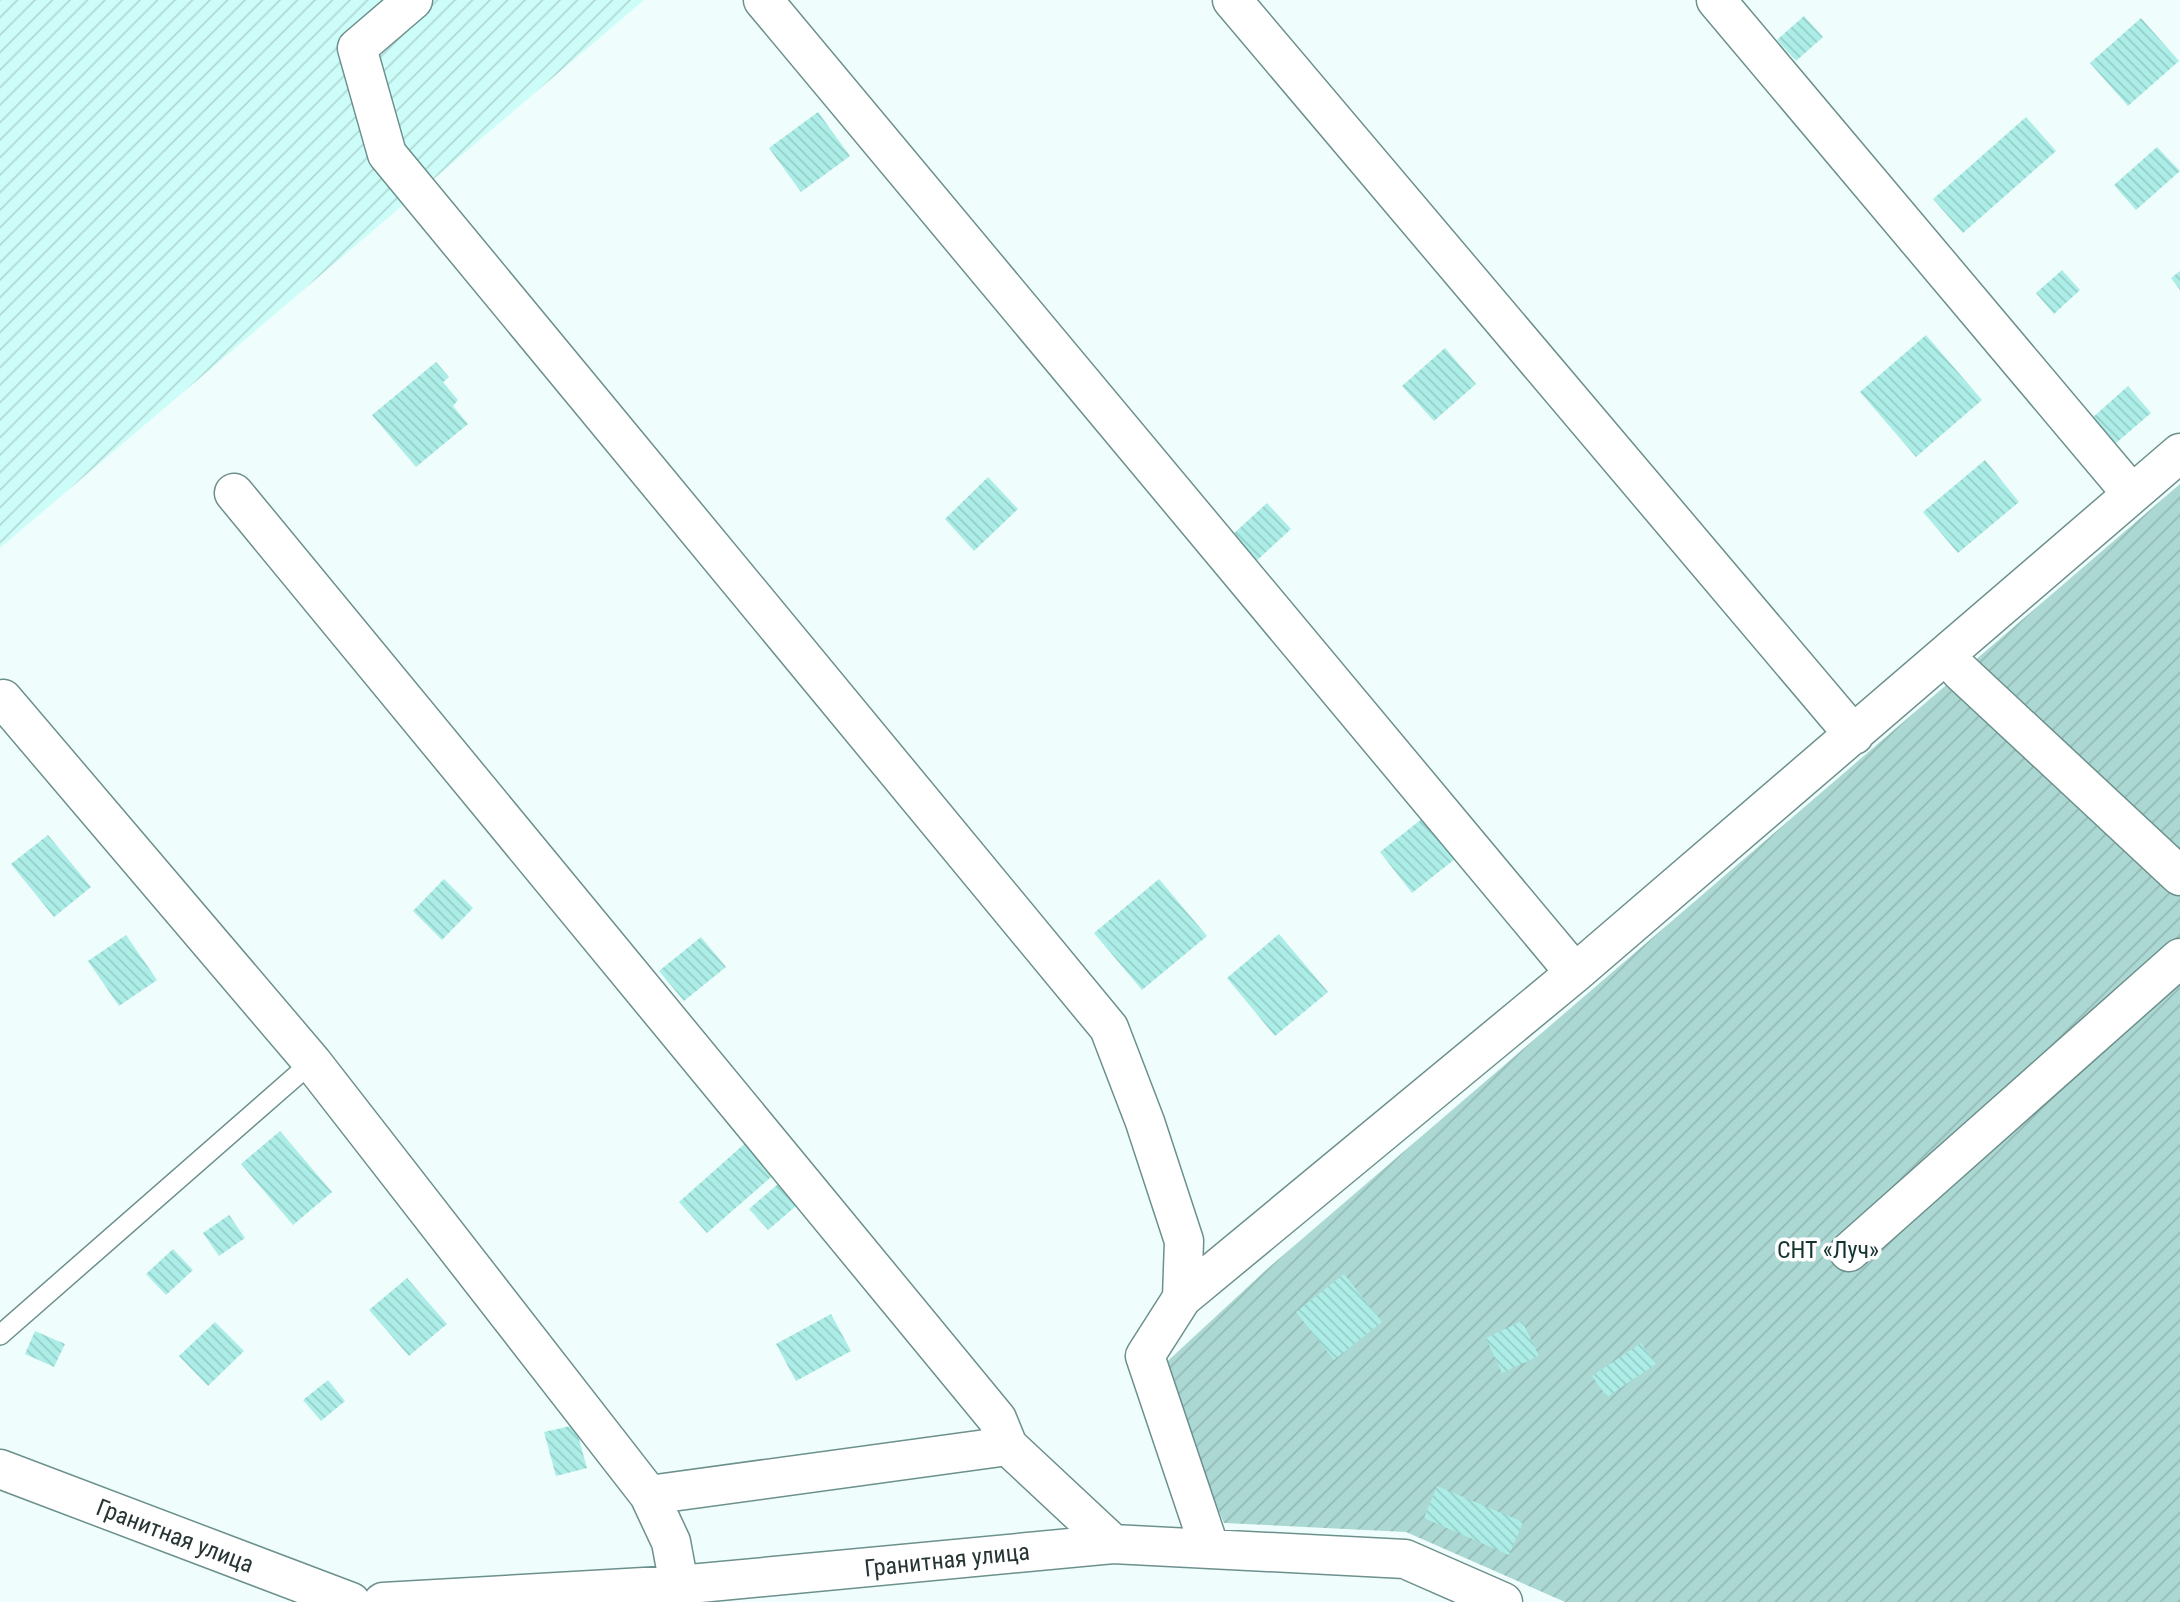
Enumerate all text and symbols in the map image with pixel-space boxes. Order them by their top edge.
park label: СНТ «Луч» [1777,1236,1879,1264]
street label: Гранитная улица [92,1493,258,1579]
street label: Гранитная улица [863,1537,1031,1583]

